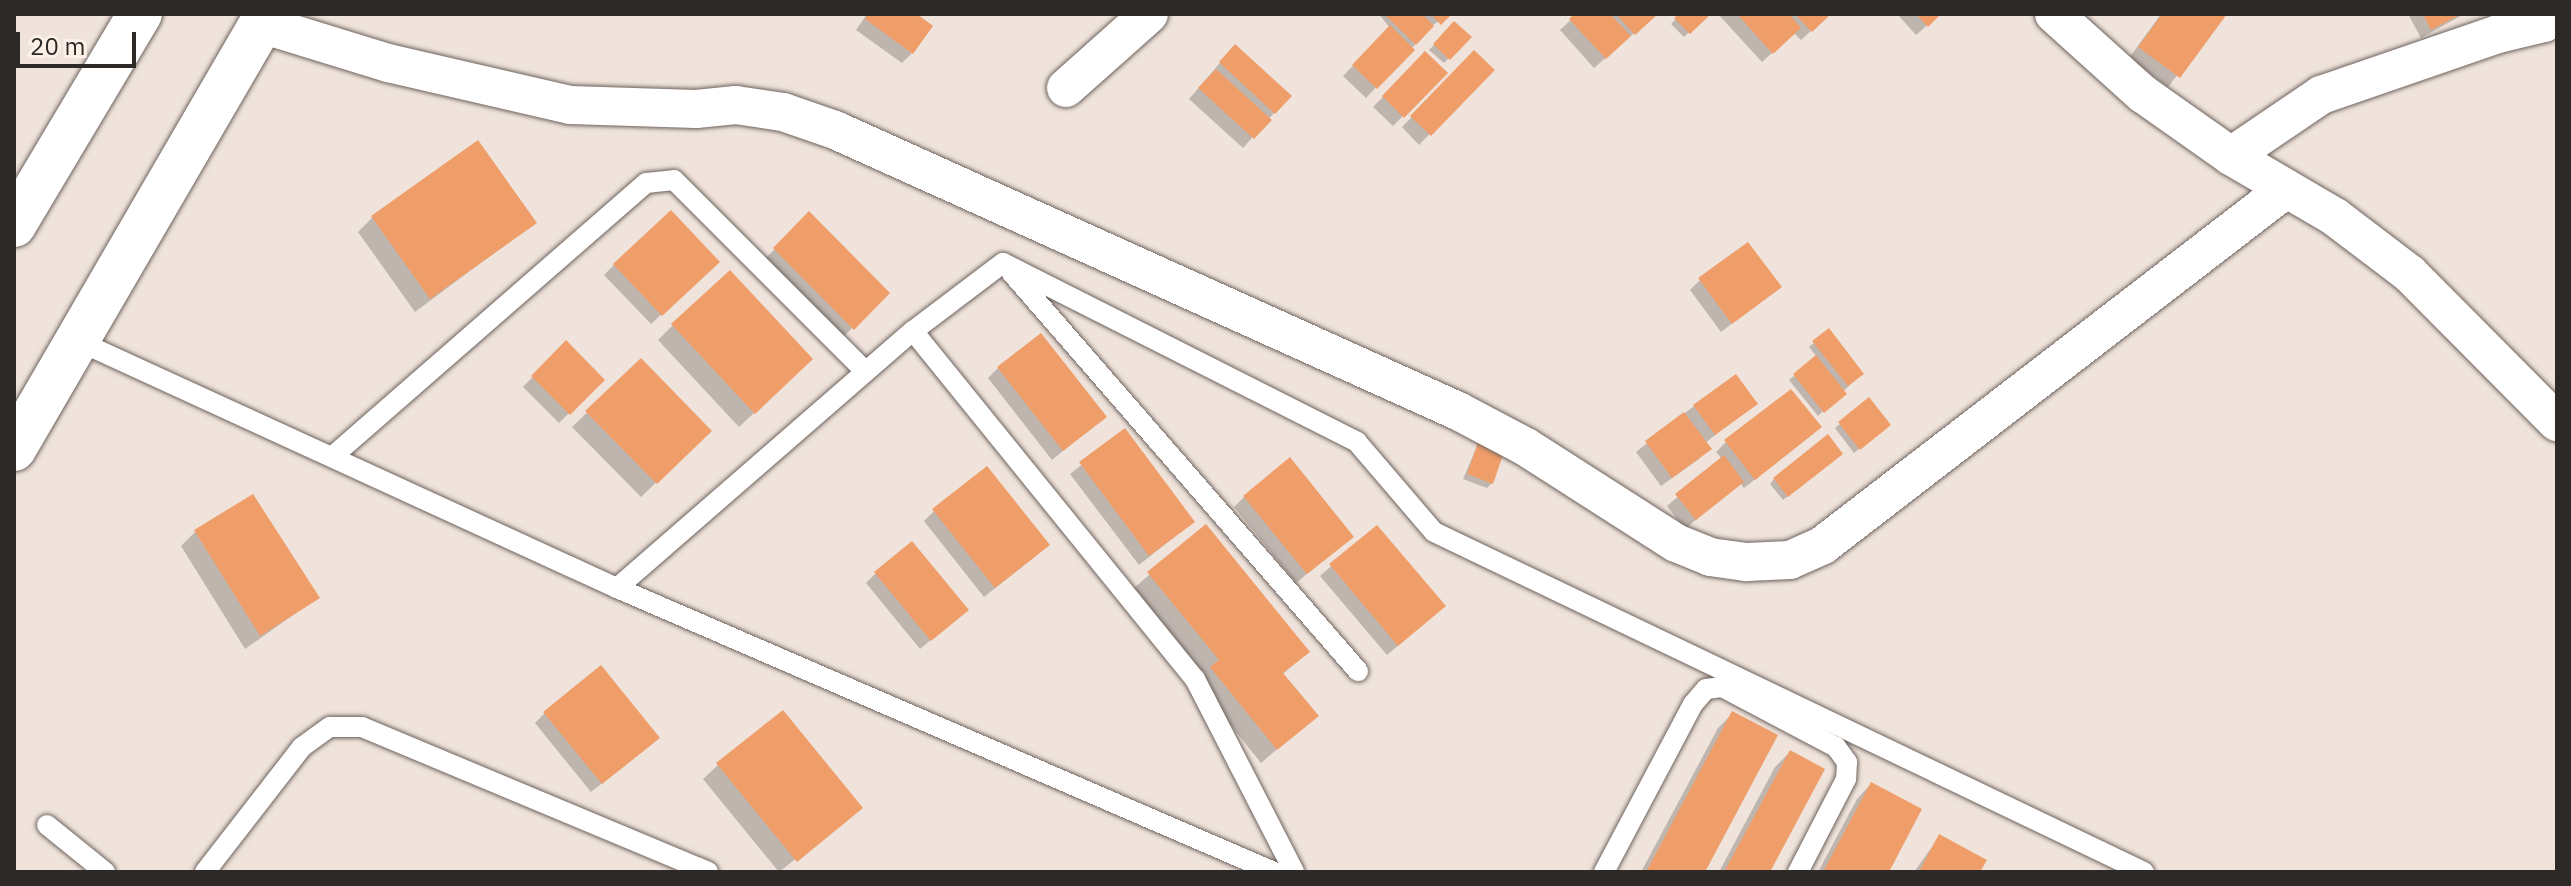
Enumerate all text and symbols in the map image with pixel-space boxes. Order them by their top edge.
scale bar [20,16,140,66]
text: 20 m [30,30,85,62]

